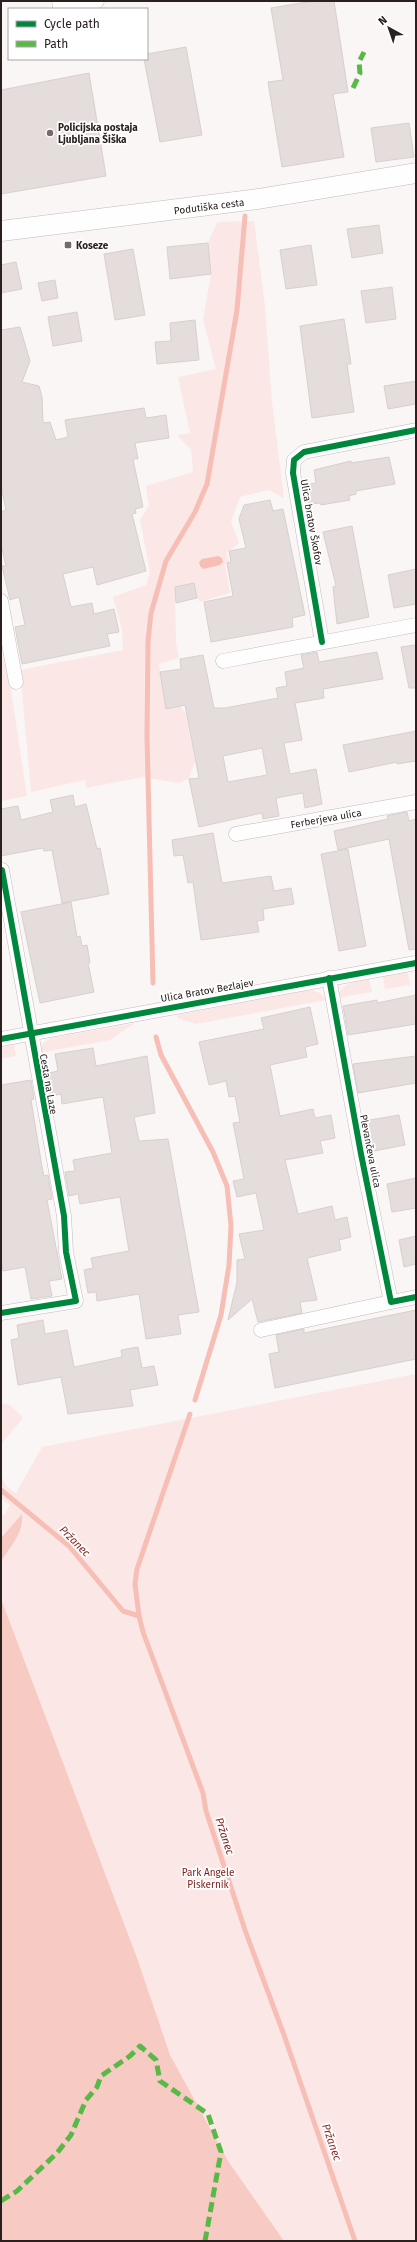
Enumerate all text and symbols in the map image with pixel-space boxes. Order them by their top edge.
legend [8,8,148,60]
north arrow [369,8,409,48]
text: N [376,13,390,28]
text: Cycle path [44,17,100,31]
text: Path [44,37,68,51]
place label: Policijska postaja Ljubljana Šiška [58,122,138,146]
marker: Policijska postaja Ljubljana Šiška [45,128,55,138]
street label: Podutiška cesta [173,197,245,217]
marker: Koseze [63,240,73,250]
place label: Koseze [76,240,109,252]
street label: Ulica bratov Škofov [298,478,326,566]
street label: Ferberjeva ulica [290,807,363,831]
street label: Ulica Bratov Bezlajev [160,977,255,1005]
street label: Cesta na Laze [37,1053,59,1115]
street label: Plevančeva ulica [357,1113,383,1189]
water label: Pržanec [56,1523,93,1560]
water label: Pržanec [212,1816,237,1857]
park label: Park Angele Piskernik [182,1867,234,1891]
water label: Pržanec [319,2122,344,2163]

